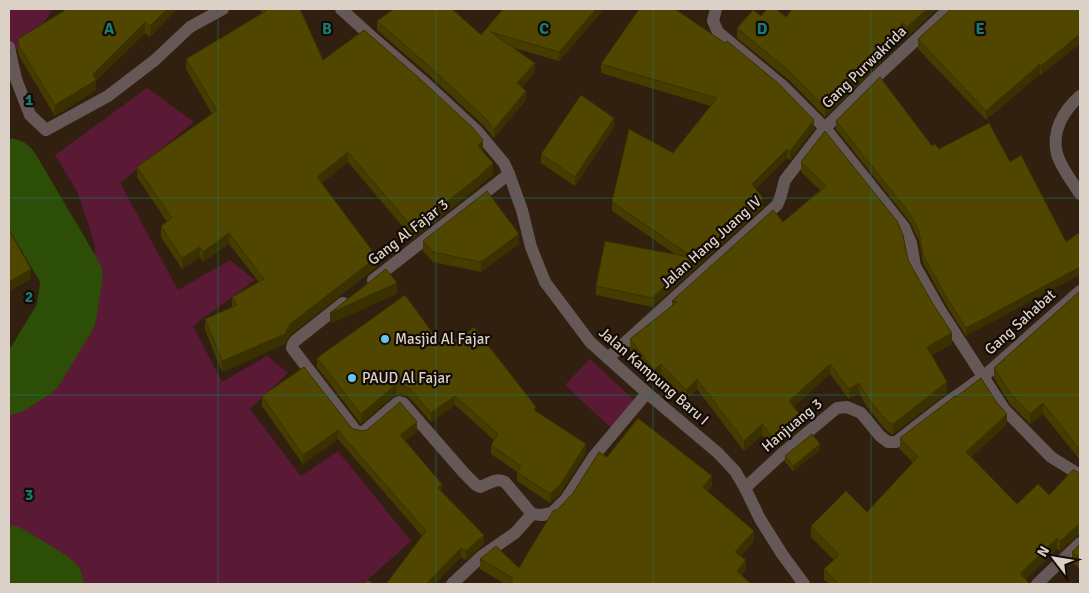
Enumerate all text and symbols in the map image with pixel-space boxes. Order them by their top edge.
text: A [104,19,115,39]
text: B [322,19,332,39]
text: C [539,19,549,39]
text: D [757,19,768,39]
text: E [975,19,985,39]
street label: Gang Purwakrida [818,22,910,112]
text: 1 [25,90,34,110]
street label: Jalan Hang Juang IV [657,192,765,292]
street label: Gang Al Fajar 3 [364,195,452,269]
street label: Gang Sahabat [981,286,1059,358]
text: 2 [25,287,33,307]
street label: Jalan Kampung Baru I [595,323,713,429]
place label: Masjid Al Fajar [395,330,490,348]
marker: Masjid Al Fajar [379,333,391,345]
place label: PAUD Al Fajar [362,369,451,387]
marker: PAUD Al Fajar [346,372,358,384]
street label: Hanjuang 3 [758,395,826,455]
text: 3 [25,485,33,505]
north arrow [1029,533,1079,583]
text: N [1033,543,1053,560]

